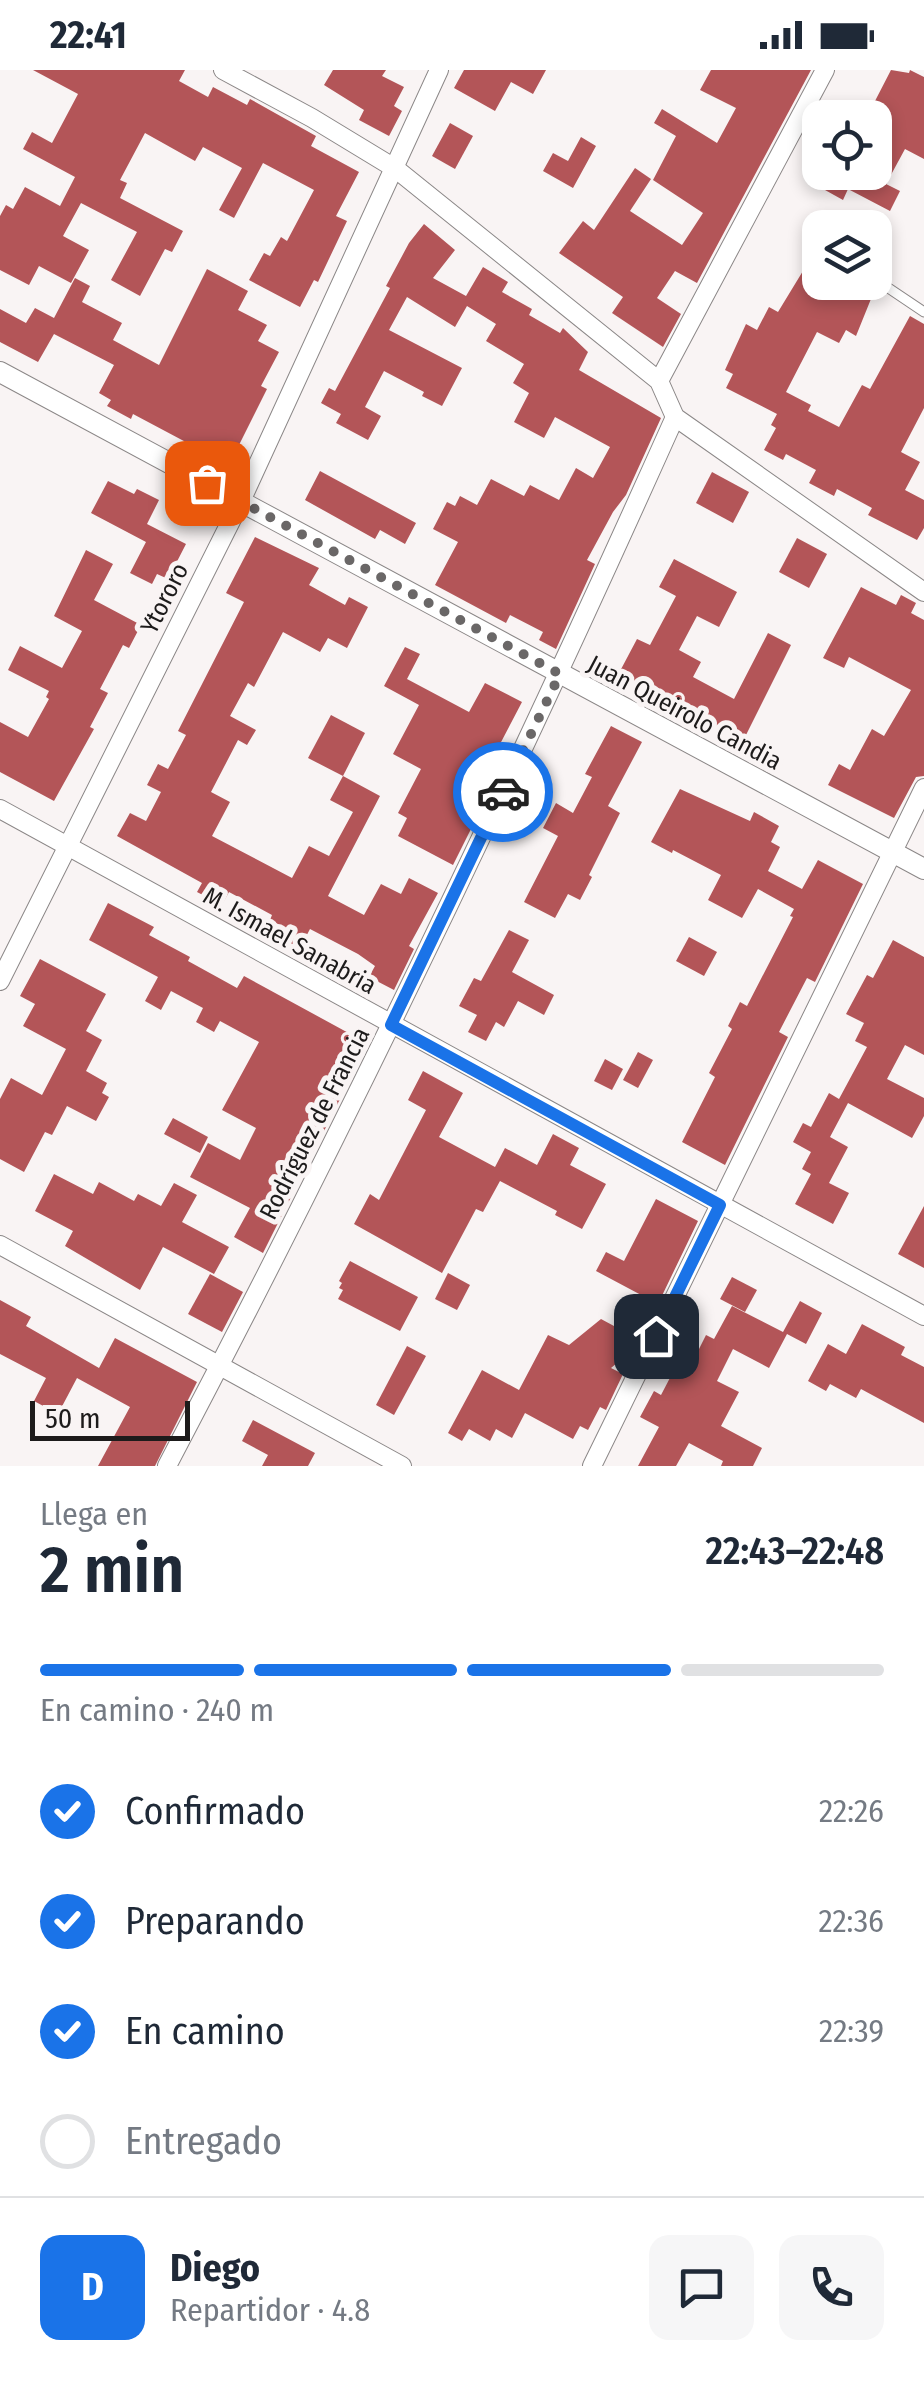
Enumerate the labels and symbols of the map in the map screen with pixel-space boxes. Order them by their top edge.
pin [165,441,250,526]
street label: Ytororo [134,558,195,639]
street label: Juan Queirolo Candia [583,649,787,777]
courier [453,742,553,842]
street label: M. Ismael Sanabria [198,881,381,1001]
street label: Rodríguez de Francia [253,1022,376,1225]
pin [614,1294,699,1379]
scale bar [30,1396,190,1440]

